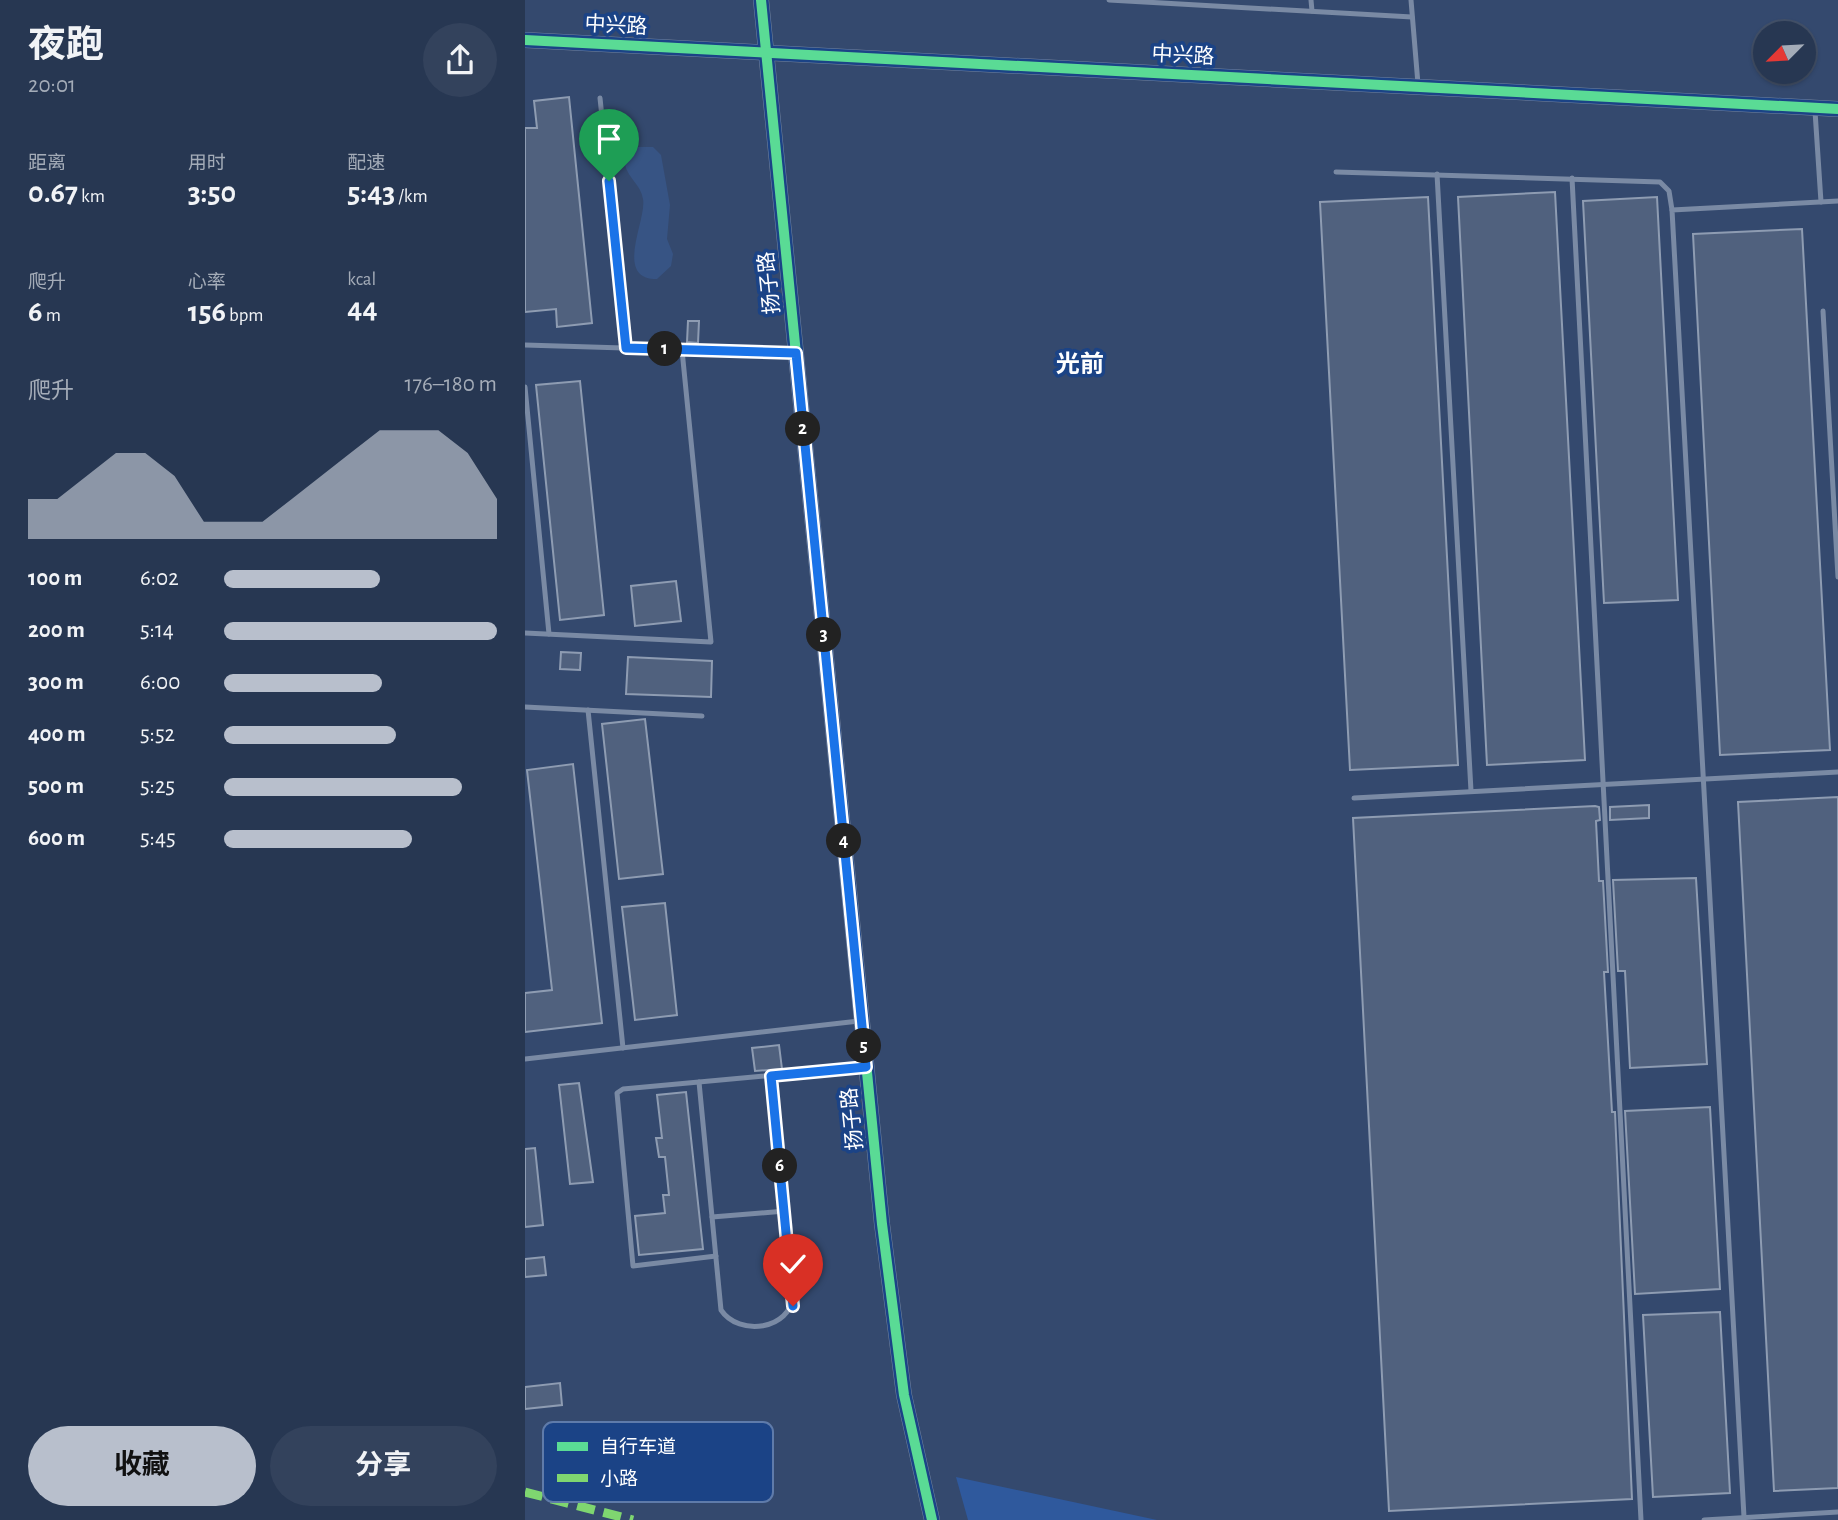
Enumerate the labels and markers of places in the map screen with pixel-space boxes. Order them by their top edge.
pin [579,109,639,181]
pin: 1 [647,332,683,366]
pin: 2 [785,412,821,446]
pin: 3 [807,618,841,652]
pin: 4 [827,824,861,858]
pin: 5 [847,1028,881,1064]
pin: 6 [763,1148,797,1184]
pin [763,1234,823,1306]

